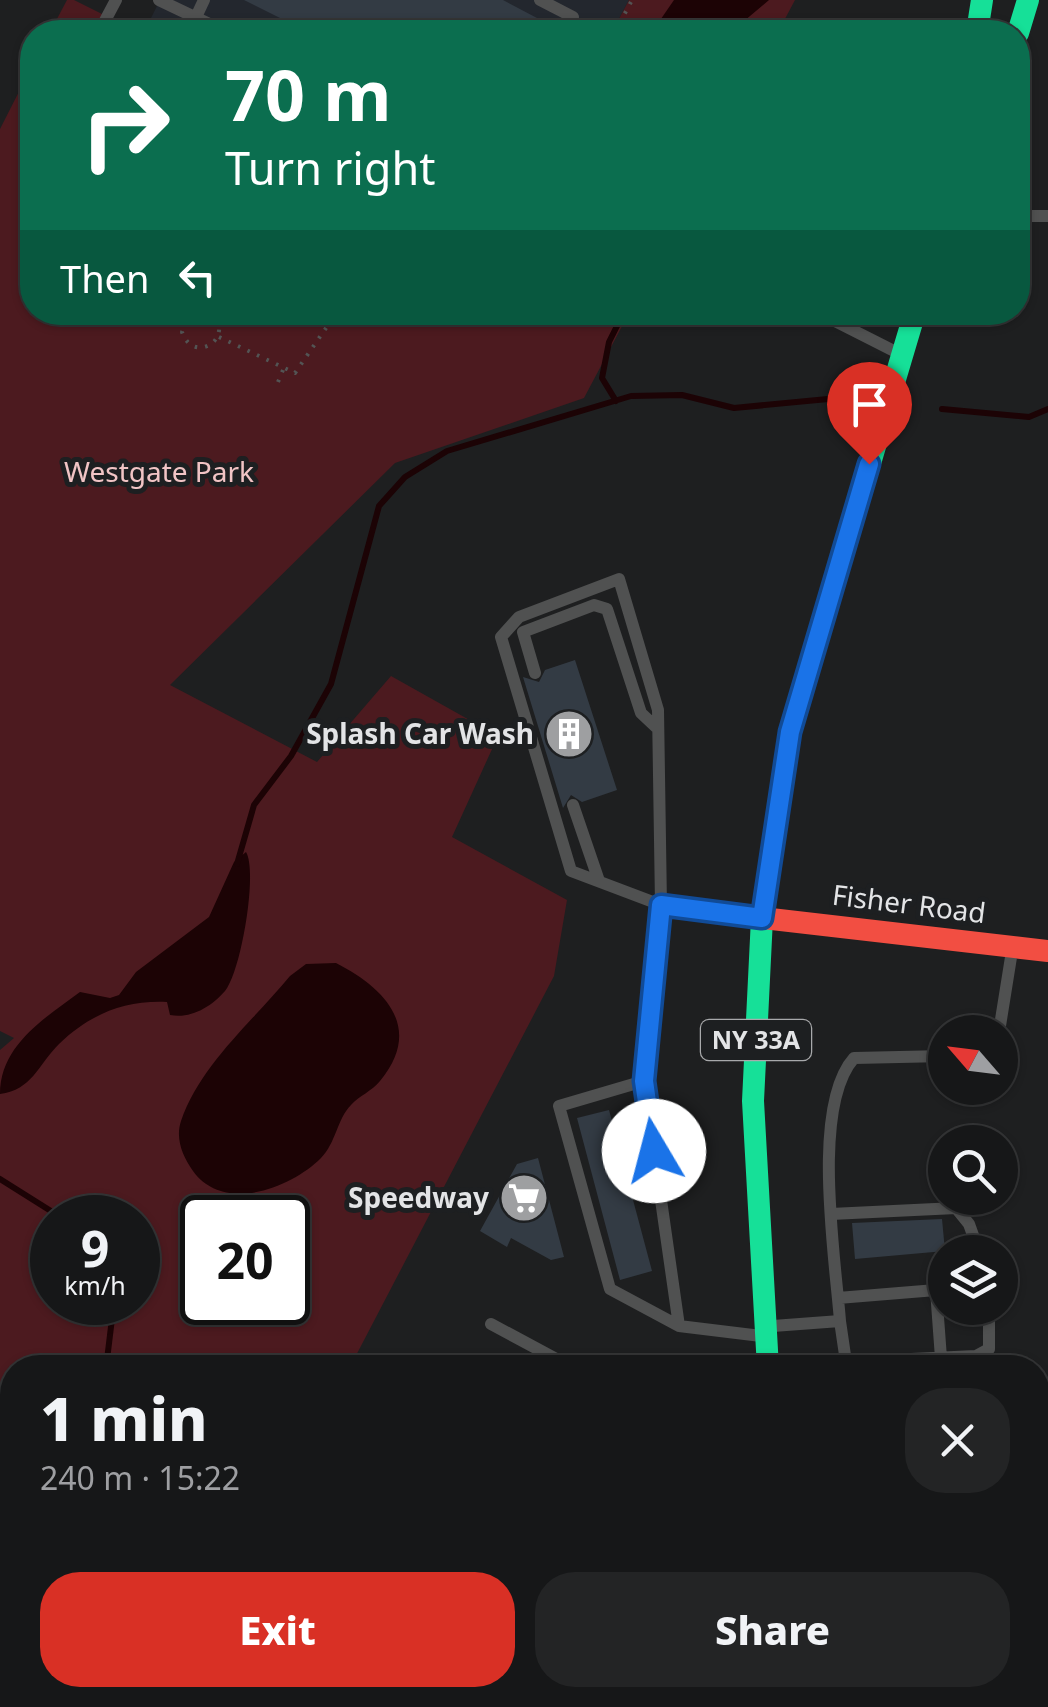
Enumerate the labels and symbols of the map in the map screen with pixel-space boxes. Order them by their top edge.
pin [827,362,912,465]
park label: Westgate Park [64,452,254,490]
building icon: Splash Car Wash [543,708,595,760]
place label: Splash Car Wash [306,714,534,752]
street label: Fisher Road [830,875,988,931]
north arrow [928,1015,1018,1105]
road number: NY 33A [701,1020,811,1060]
position arrow [602,1099,706,1203]
supermarket icon: Speedway [498,1172,550,1224]
place label: Speedway [348,1178,489,1216]
speed limit sign: 20 [180,1195,310,1325]

